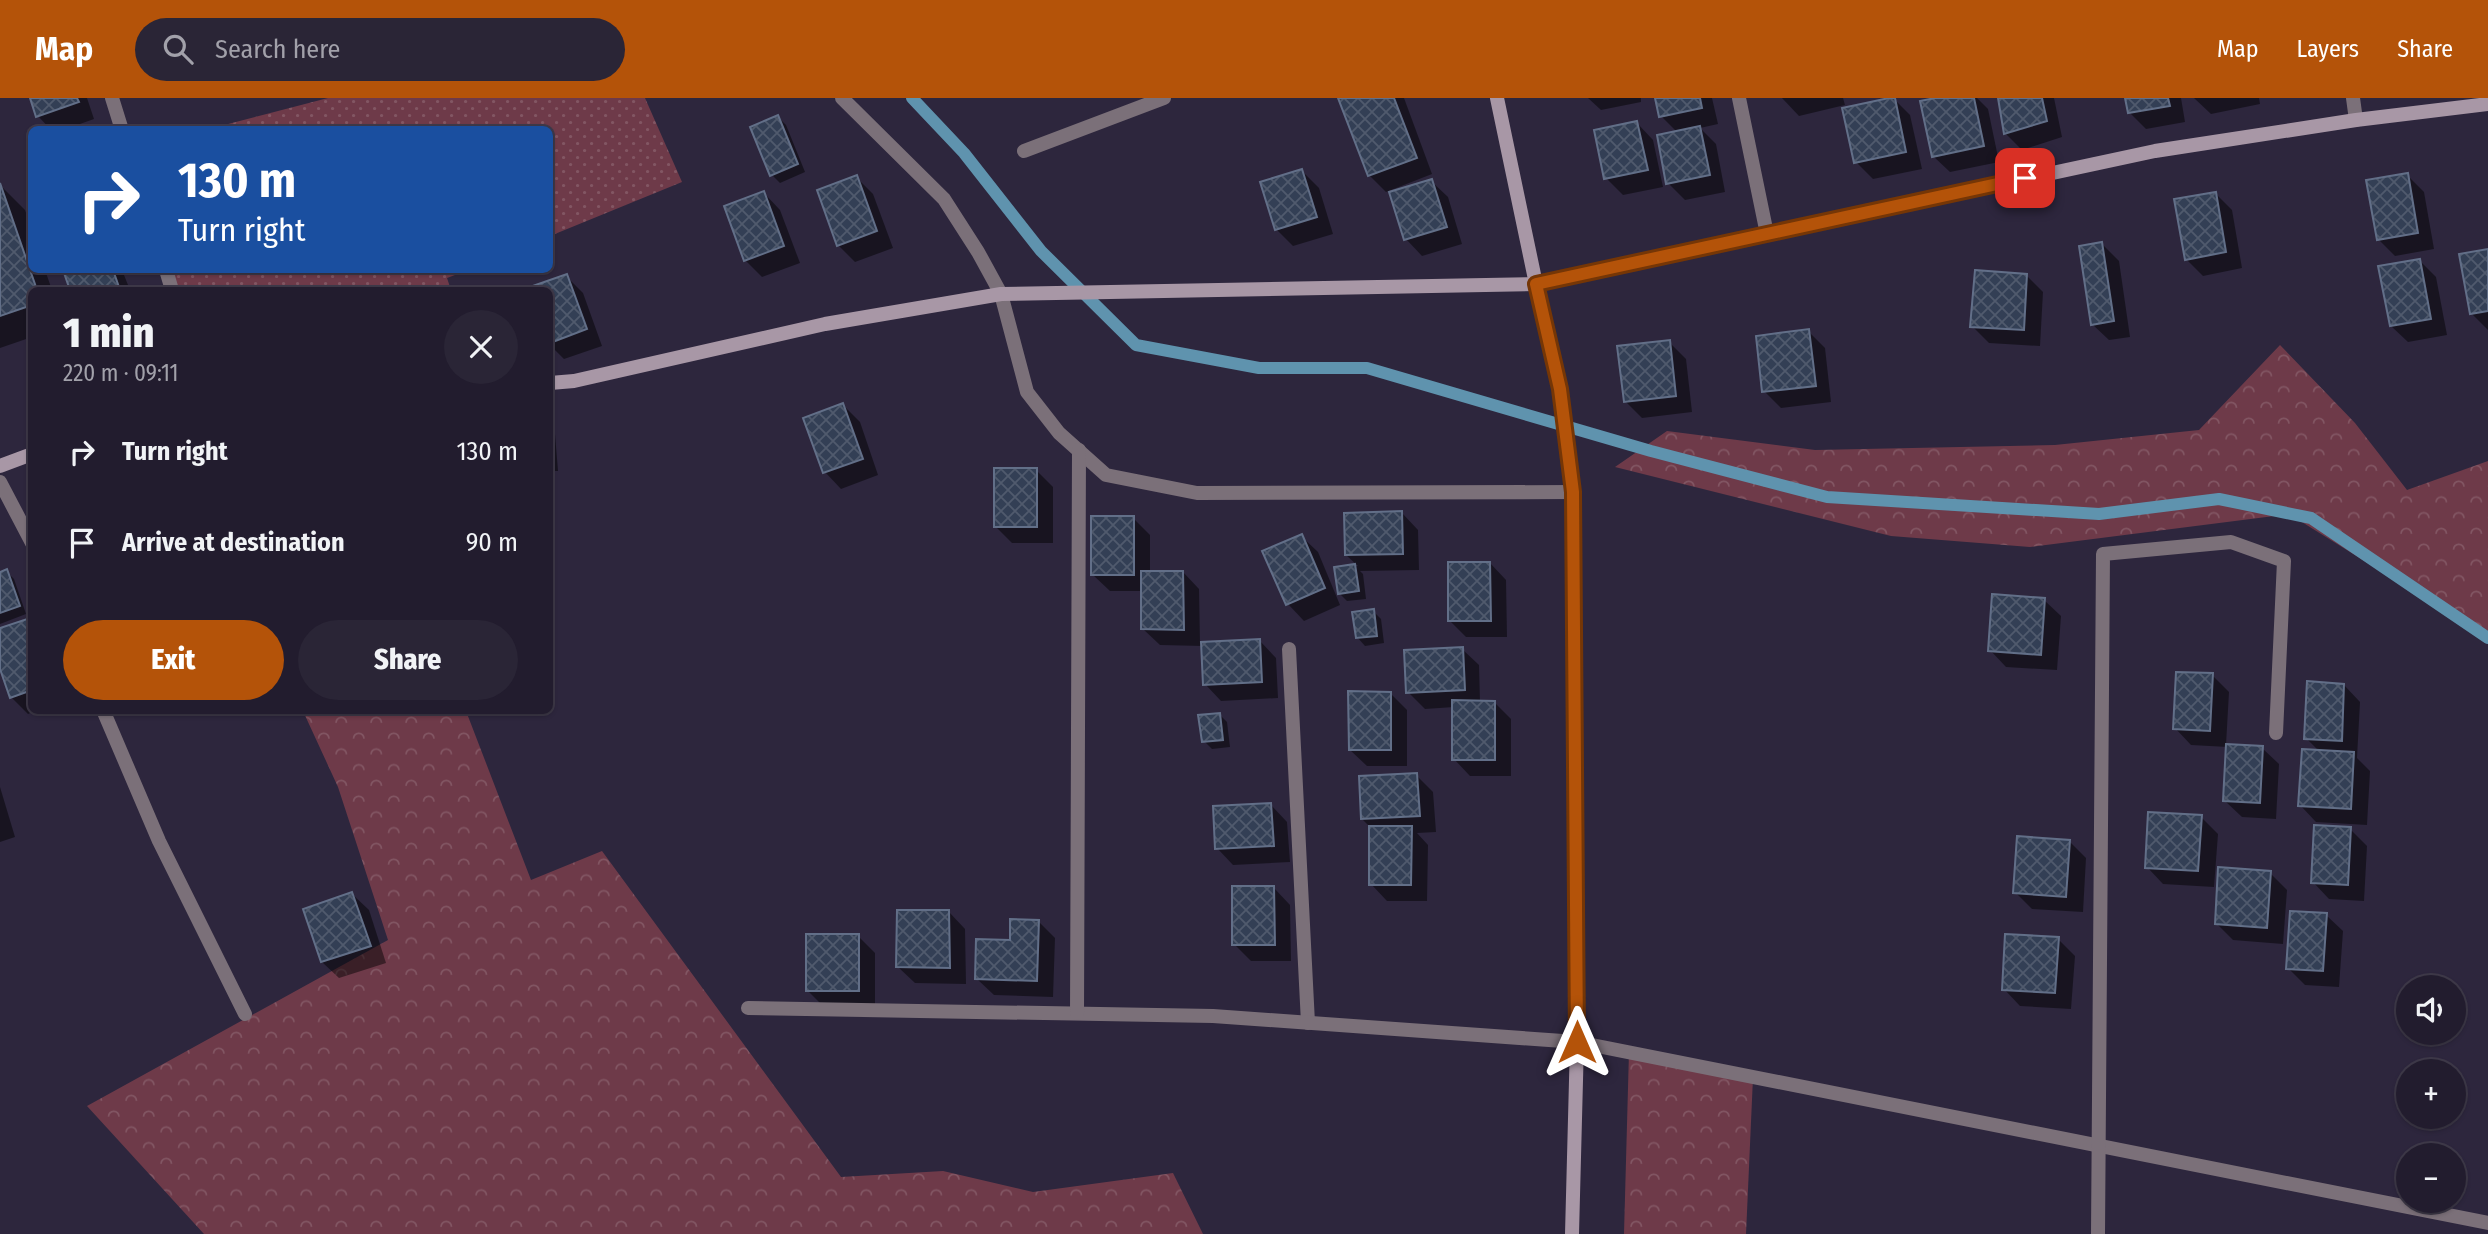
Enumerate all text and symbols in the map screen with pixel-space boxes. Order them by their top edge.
search box [135,18,625,81]
text: Map [35,29,93,69]
icon: search [159,30,197,68]
text: Search here [215,34,340,65]
text: Map [2217,35,2259,63]
text: Layers [2297,35,2359,63]
text: Share [2397,35,2453,63]
pin [1995,148,2055,208]
text: 130 m [178,151,296,210]
icon: right [63,154,154,245]
icon: arrive [2006,159,2044,197]
text: Turn right [178,211,305,249]
text: 1 min [63,308,154,358]
button: close [444,310,518,384]
text: 220 m · 09:11 [63,359,179,387]
icon: right [63,433,101,471]
text: Turn right [122,436,228,467]
text: 130 m [456,436,518,467]
icon: arrive [63,524,101,562]
text: Arrive at destination [122,527,345,558]
text: 90 m [466,527,518,558]
button: Exit [63,620,284,700]
button: Share [298,620,518,700]
map controls [2396,975,2466,1213]
button: sound [2396,975,2466,1045]
position arrow [1540,1005,1614,1079]
button: + [2396,1059,2466,1129]
button: − [2396,1143,2466,1213]

